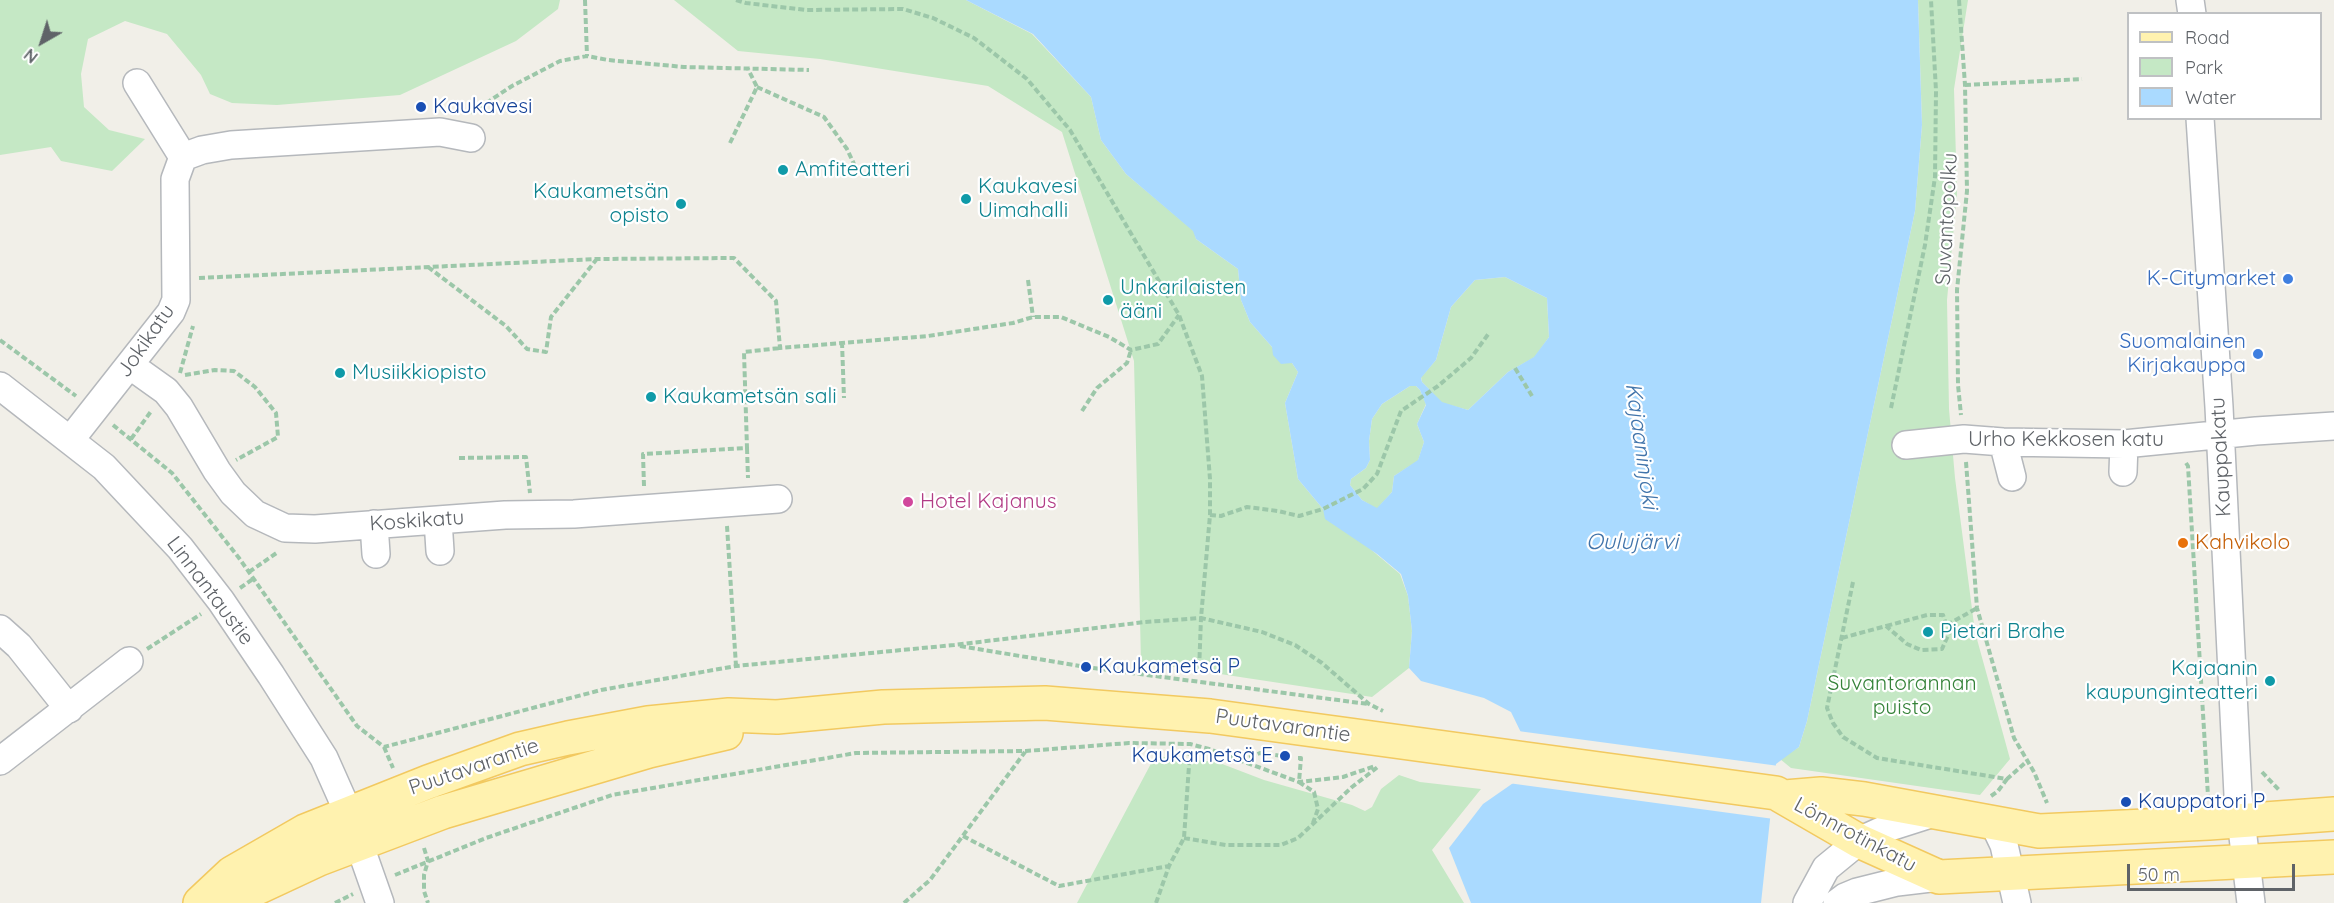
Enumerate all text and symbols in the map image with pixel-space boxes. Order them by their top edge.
north arrow [12,12,72,72]
legend [2127,12,2322,120]
text: Road [2185,26,2230,49]
text: N [20,45,42,67]
text: Park [2185,56,2223,79]
text: Water [2185,86,2236,109]
place label: Kaukavesi [433,94,532,120]
marker: Kaukavesi [414,100,428,114]
street label: Suvantopolku [1931,152,1963,286]
place label: Amfiteatteri [795,157,910,183]
marker: Amfiteatteri [776,163,790,177]
place label: Kaukavesi Uimahalli [978,174,1077,224]
place label: Kaukametsän opisto [533,179,669,229]
marker: Kaukavesi Uimahalli [959,192,973,206]
marker: Kaukametsän opisto [674,197,688,211]
place label: K-Citymarket [2147,266,2276,292]
marker: K-Citymarket [2281,272,2295,286]
place label: Unkarilaisten ääni [1120,275,1246,325]
marker: Unkarilaisten ääni [1101,293,1115,307]
street label: Jokikatu [112,300,180,382]
place label: Suomalainen Kirjakauppa [2119,329,2246,379]
marker: Suomalainen Kirjakauppa [2251,347,2265,361]
place label: Musiikkiopisto [352,360,486,386]
marker: Musiikkiopisto [333,366,347,380]
water label: Kajaaninjoki [1619,381,1663,511]
place label: Kaukametsän sali [663,384,837,410]
marker: Kaukametsän sali [644,390,658,404]
street label: Kauppakatu [2205,397,2237,517]
street label: Urho Kekkosen katu [1968,427,2164,453]
place label: Hotel Kajanus [920,489,1056,515]
marker: Hotel Kajanus [901,495,915,509]
street label: Koskikatu [369,505,465,537]
water label: Oulujärvi [1586,529,1678,555]
place label: Kahvikolo [2195,530,2290,556]
street label: Linnantaustie [161,532,259,650]
marker: Kahvikolo [2176,536,2190,550]
place label: Pietari Brahe [1940,619,2065,645]
marker: Pietari Brahe [1921,625,1935,639]
place label: Kaukametsä P [1098,654,1240,680]
place label: Kajaanin kaupunginteatteri [2086,656,2258,706]
marker: Kaukametsä P [1079,660,1093,674]
park label: Suvantorannan puisto [1827,671,1977,721]
marker: Kajaanin kaupunginteatteri [2263,674,2277,688]
street label: Puutavarantie [1214,704,1352,748]
street label: Puutavarantie [406,733,542,801]
place label: Kaukametsä E [1132,743,1273,769]
marker: Kaukametsä E [1278,749,1292,763]
place label: Kauppatori P [2138,789,2265,815]
street label: Lönnrotinkatu [1789,792,1921,878]
marker: Kauppatori P [2119,795,2133,809]
scale bar [2130,852,2298,890]
text: 50 m [2138,863,2180,886]

